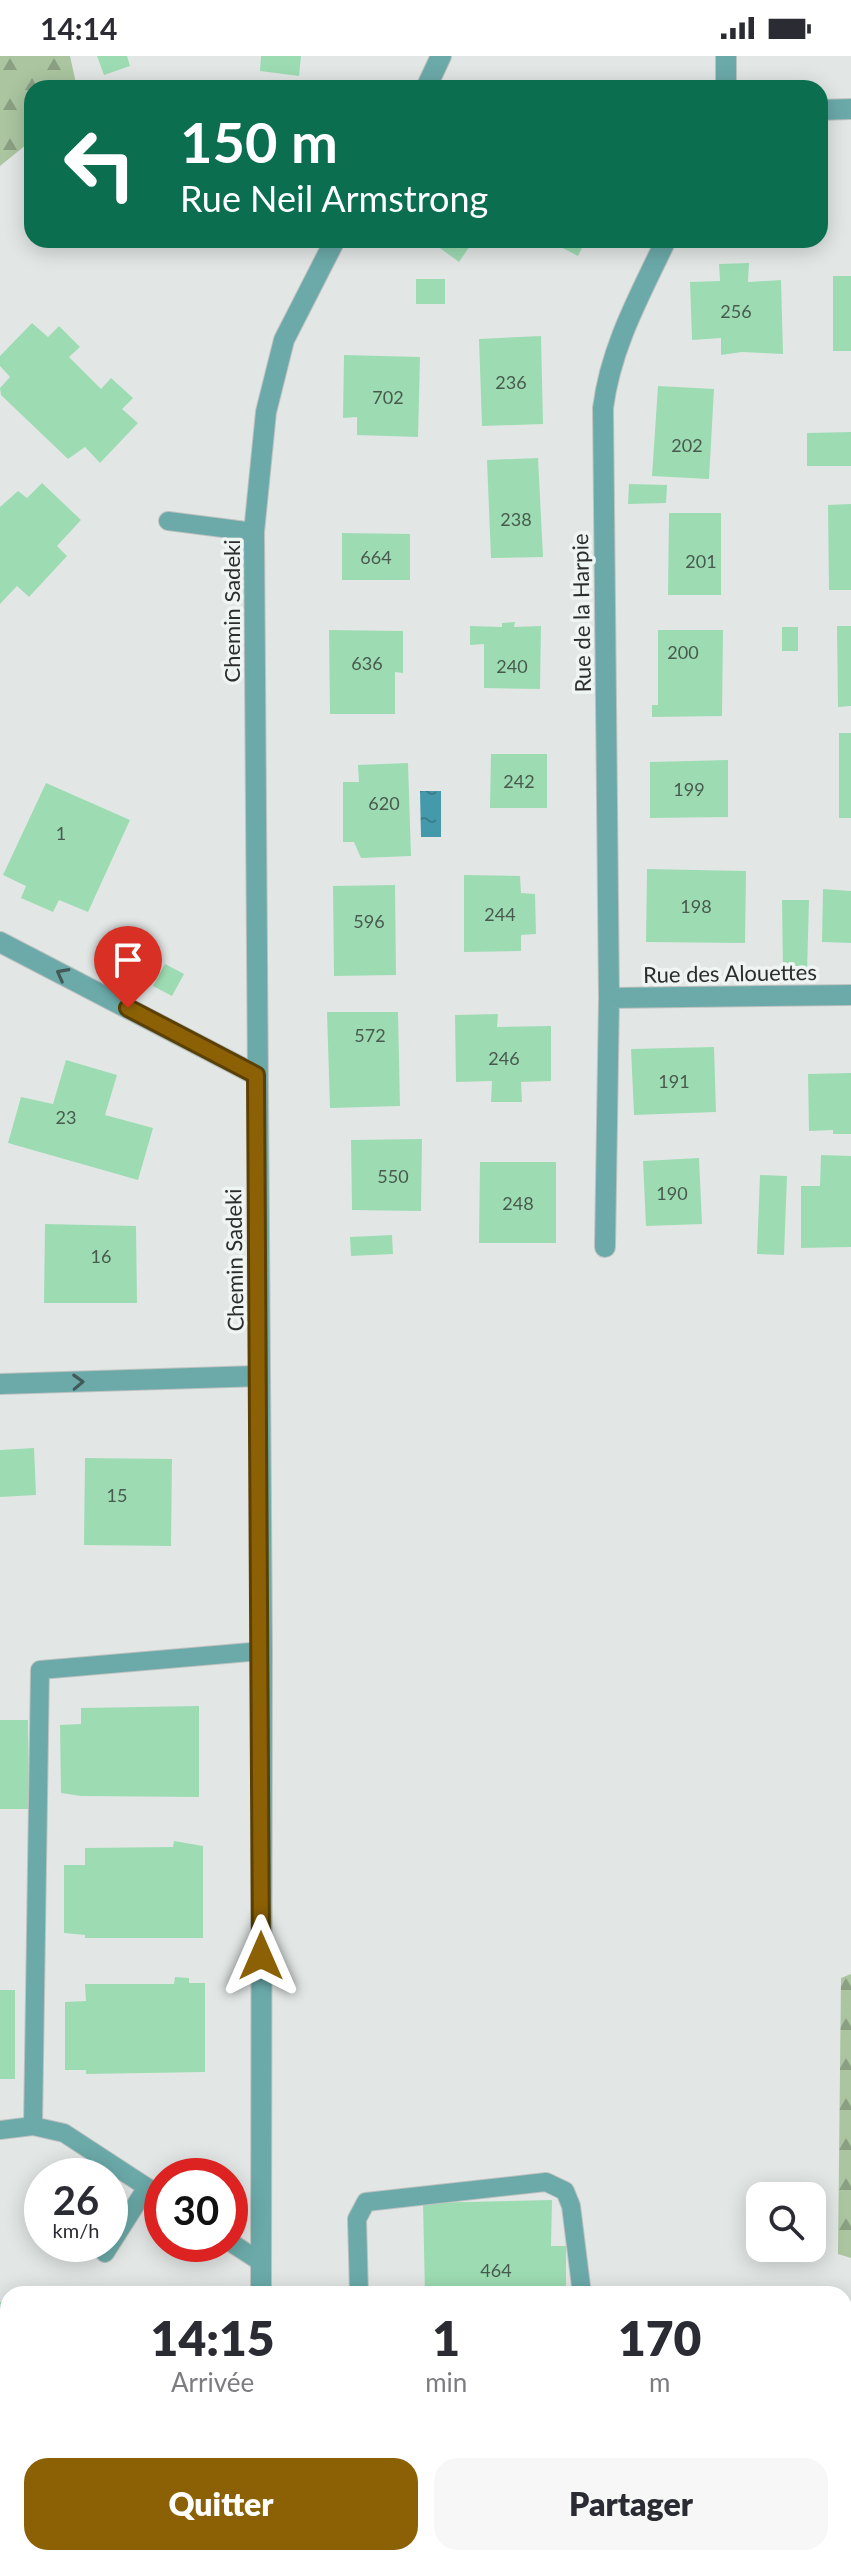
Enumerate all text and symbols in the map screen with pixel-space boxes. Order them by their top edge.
text: 14:14 [40,10,117,46]
text: 150 m [180,108,338,175]
icon: left [48,112,152,216]
text: Rue Neil Armstrong [180,176,488,220]
house number: 256 [720,300,752,322]
house number: 236 [495,371,527,393]
house number: 702 [372,386,404,408]
house number: 202 [671,434,703,456]
house number: 238 [500,508,532,530]
street label: Rue de la Harpie [566,533,596,693]
street label: Chemin Sadeki [218,540,245,682]
house number: 664 [360,546,392,568]
house number: 201 [685,550,717,572]
house number: 200 [667,641,699,663]
house number: 636 [351,652,383,674]
house number: 240 [496,655,528,677]
house number: 242 [503,770,535,792]
house number: 199 [673,778,705,800]
house number: 620 [368,792,400,814]
house number: 1 [56,822,66,844]
house number: 198 [680,895,712,917]
house number: 244 [484,903,516,925]
house number: 596 [353,910,385,932]
pin [94,926,162,1008]
icon: arrive [106,938,150,982]
street label: Rue des Alouettes [643,958,817,988]
one-way arrow [56,969,71,984]
house number: 572 [354,1024,386,1046]
house number: 246 [488,1047,520,1069]
house number: 191 [658,1070,690,1092]
house number: 23 [56,1106,76,1128]
house number: 550 [377,1165,409,1187]
house number: 190 [656,1182,688,1204]
street label: Chemin Sadeki [219,1188,249,1332]
house number: 248 [502,1192,534,1214]
house number: 16 [91,1245,111,1267]
one-way arrow [72,1373,85,1391]
house number: 15 [107,1484,127,1506]
position arrow [219,1914,303,1998]
speed limit sign: 30 [144,2158,248,2262]
text: 26 [53,2176,99,2224]
map controls [746,2182,826,2262]
button: search [746,2182,826,2262]
text: km/h [53,2218,99,2242]
house number: 464 [480,2259,512,2281]
text: 14:15 [151,2309,275,2366]
text: 1 [432,2309,460,2366]
text: 170 [618,2309,701,2366]
text: Arrivée [171,2366,254,2398]
text: min [425,2366,467,2398]
text: m [649,2366,670,2398]
button: Quitter [24,2458,418,2550]
button: Partager [434,2458,828,2550]

